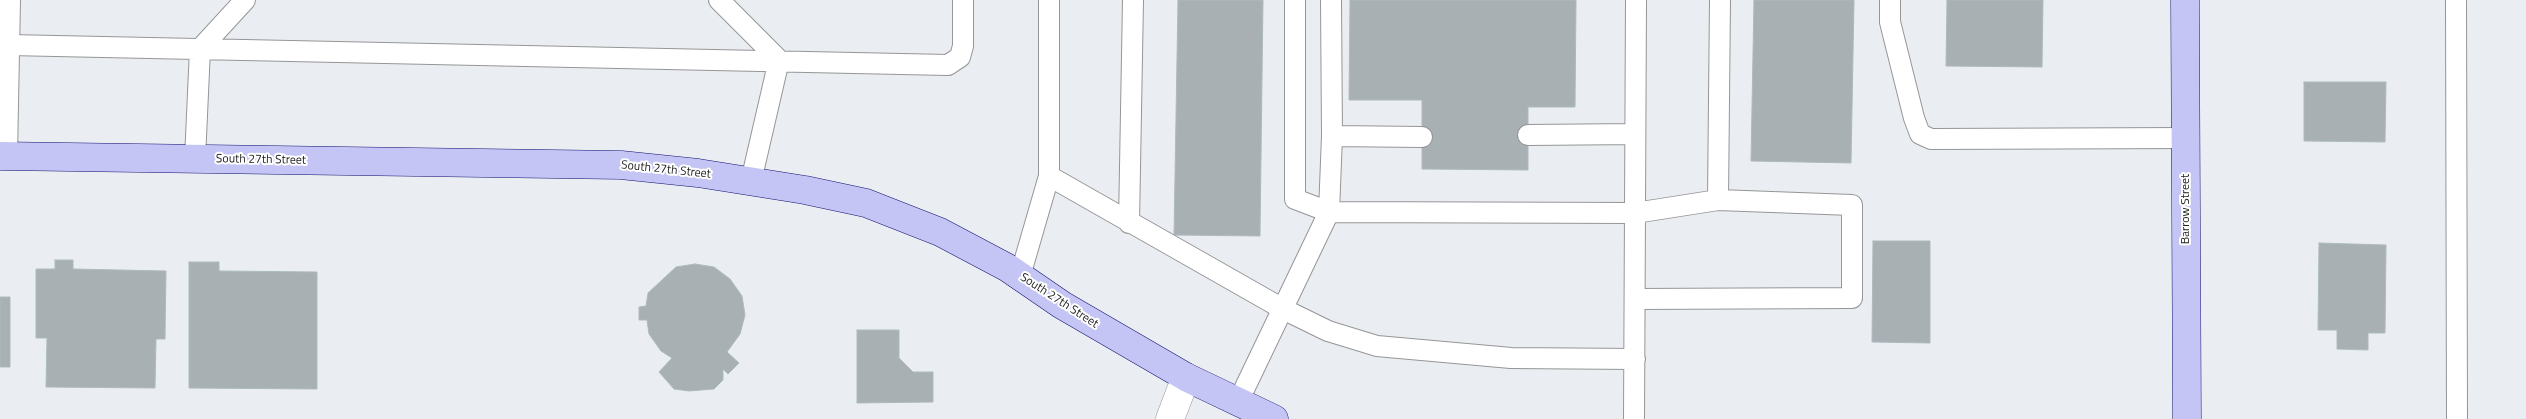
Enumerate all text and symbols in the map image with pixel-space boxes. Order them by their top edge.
street label: South 27th Street [216,152,306,168]
street label: South 27th Street [620,158,712,182]
street label: Barrow Street [2179,174,2193,244]
street label: South 27th Street [1017,270,1101,332]

